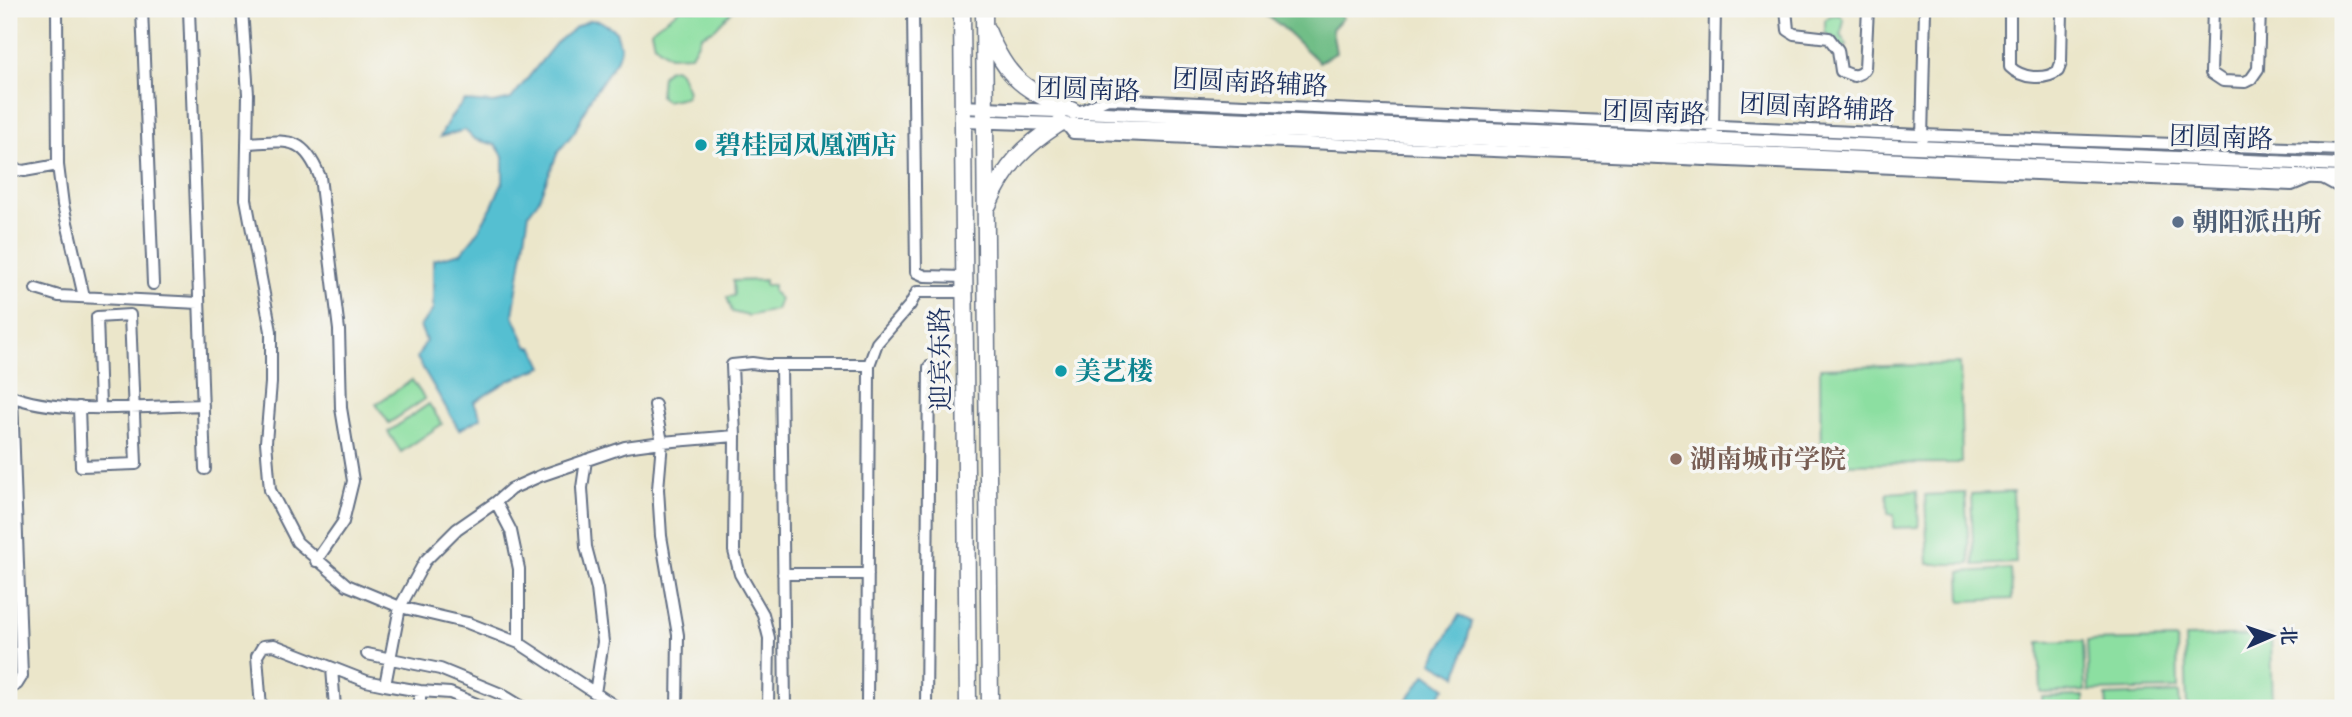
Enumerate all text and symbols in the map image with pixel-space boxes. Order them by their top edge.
street label: 团圆南路辅路 [1171,63,1329,104]
street label: 团圆南路 [1035,72,1140,109]
street label: 团圆南路辅路 [1738,88,1896,129]
street label: 团圆南路 [1601,95,1706,132]
street label: 团圆南路 [2168,120,2273,157]
place label: 碧桂园凤凰酒店 [715,130,897,163]
marker: 碧桂园凤凰酒店 [693,137,709,153]
place label: 朝阳派出所 [2192,207,2322,240]
marker: 朝阳派出所 [2170,214,2186,230]
street label: 迎宾东路 [924,307,959,411]
place label: 美艺楼 [1075,356,1153,389]
marker: 美艺楼 [1053,363,1069,379]
place label: 湖南城市学院 [1690,444,1846,477]
marker: 湖南城市学院 [1668,451,1684,467]
north arrow [2236,602,2306,672]
text: 北 [2276,626,2299,645]

